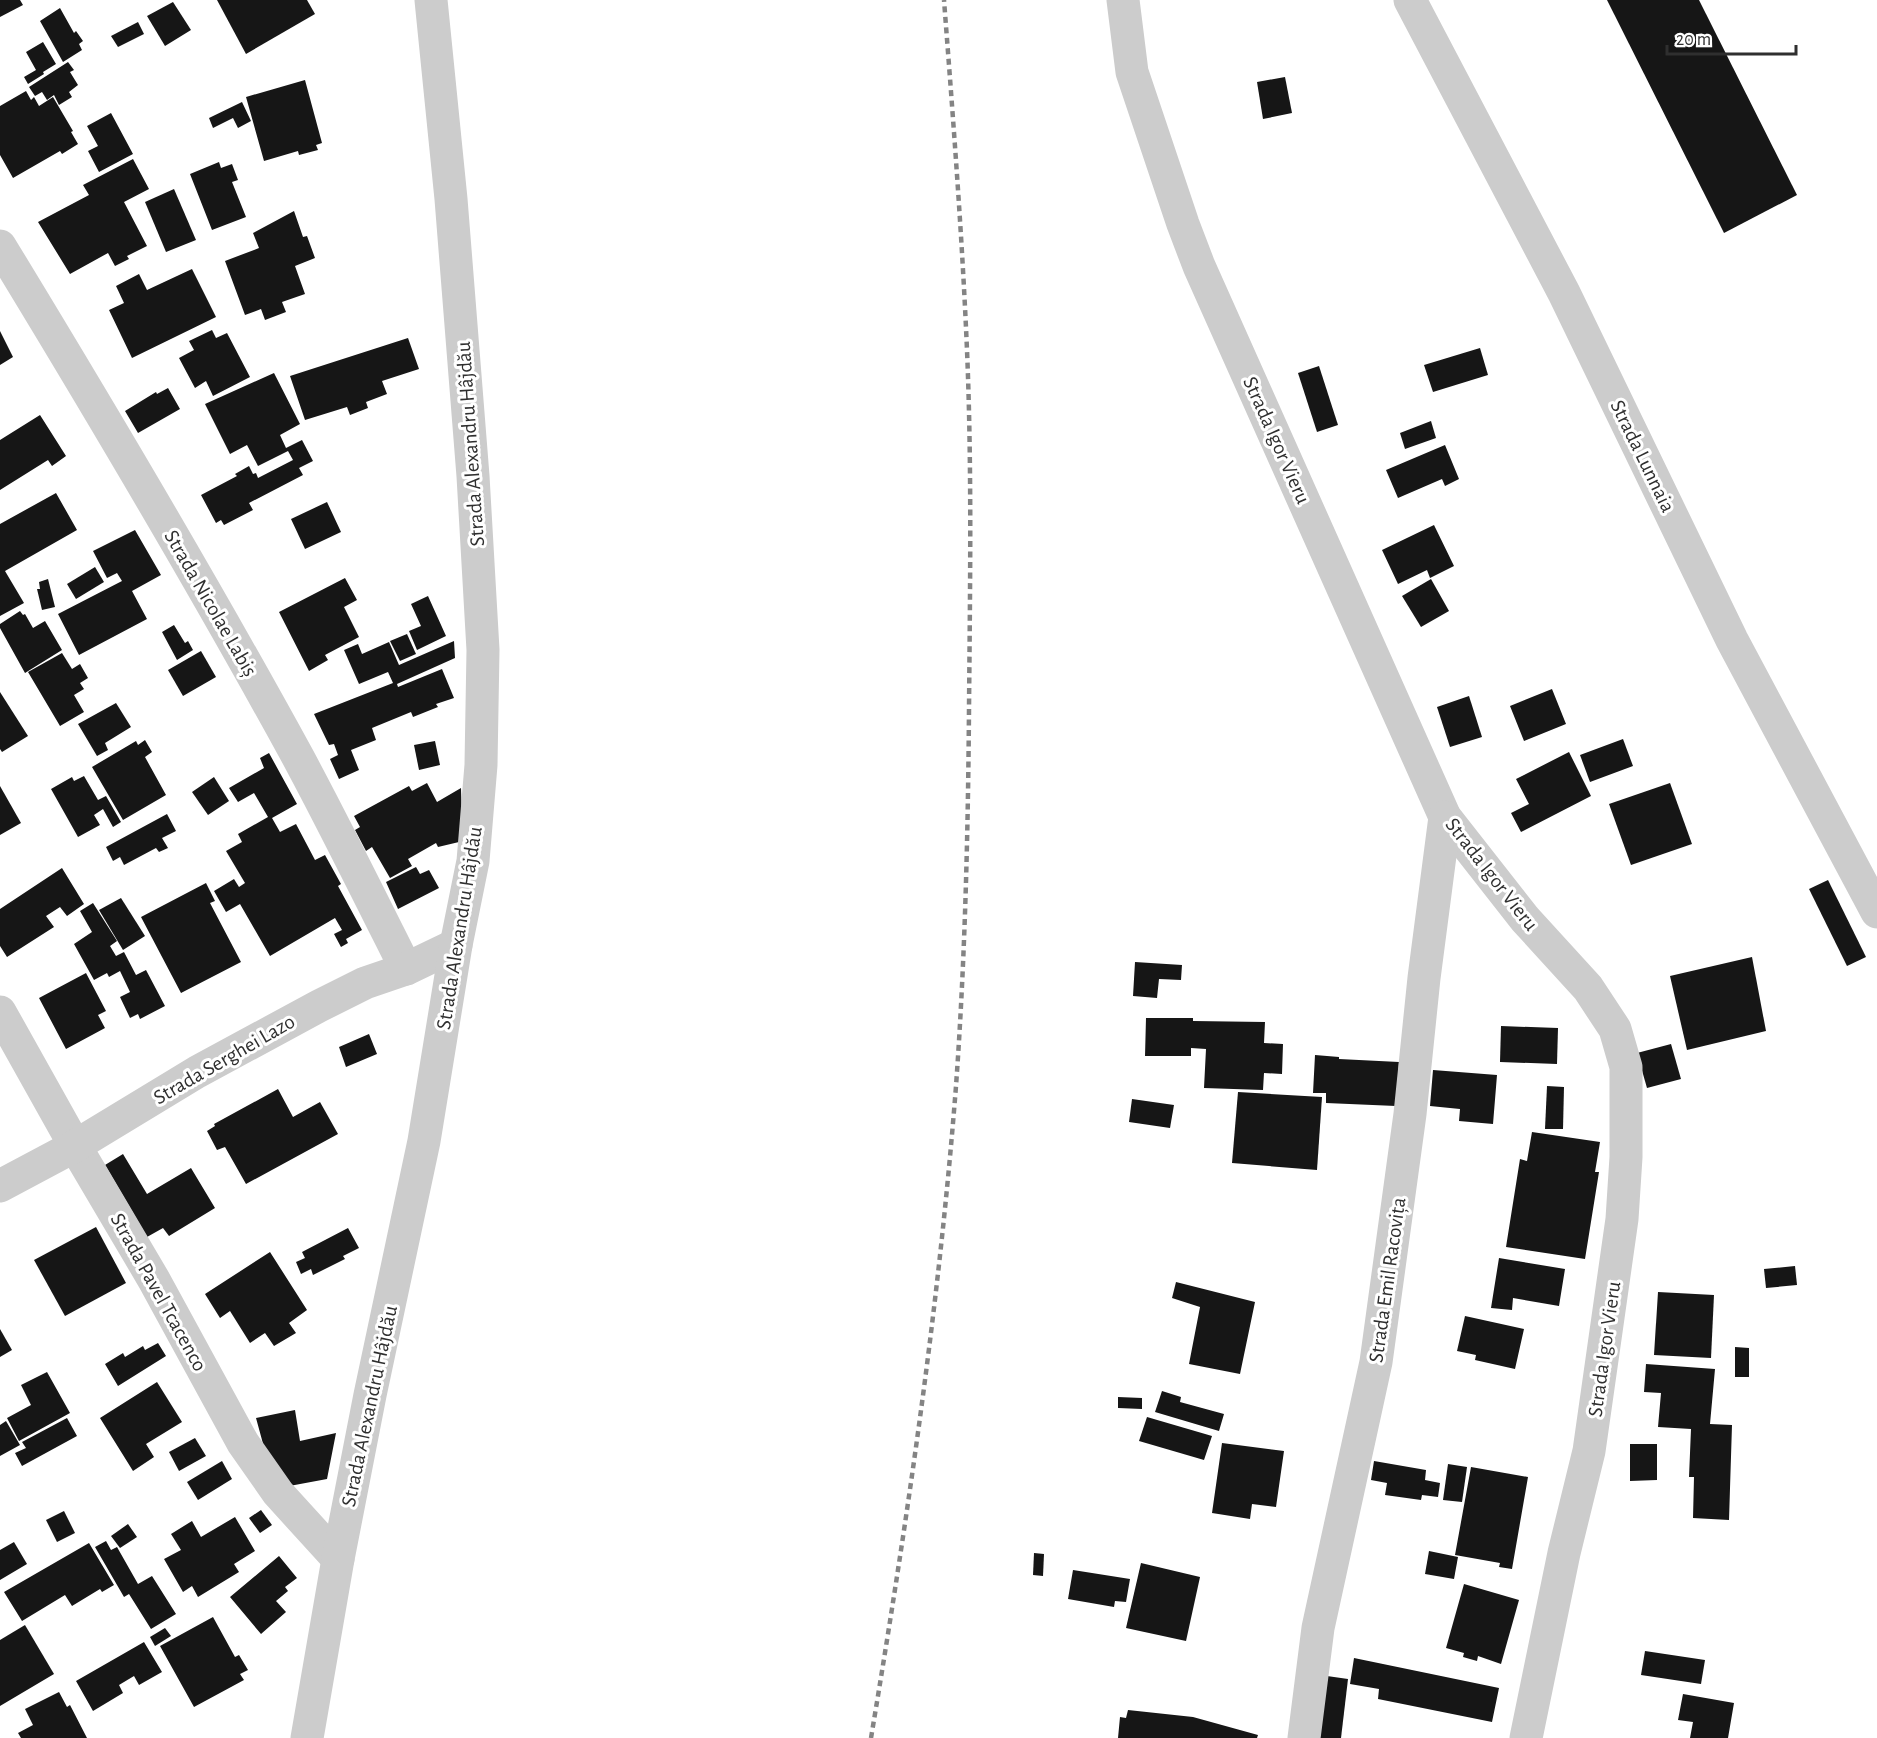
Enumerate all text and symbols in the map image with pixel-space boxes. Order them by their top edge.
scale bar [1667,18,1796,56]
text: 20 m [1676,31,1711,49]
street label: Strada Alexandru Hâjdău [453,341,488,547]
street label: Strada Igor Vieru [1239,373,1314,507]
street label: Strada Lunnaia [1606,397,1679,516]
street label: Strada Nicolae Labiș [159,527,261,681]
street label: Strada Igor Vieru [1441,814,1542,935]
street label: Strada Alexandru Hâjdău [433,825,486,1031]
street label: Strada Serghei Lazo [150,1010,299,1108]
street label: Strada Emil Racovița [1365,1196,1412,1364]
street label: Strada Pavel Tcacenco [106,1210,211,1375]
street label: Strada Igor Vieru [1585,1280,1624,1418]
street label: Strada Alexandru Hâjdău [338,1303,401,1509]

